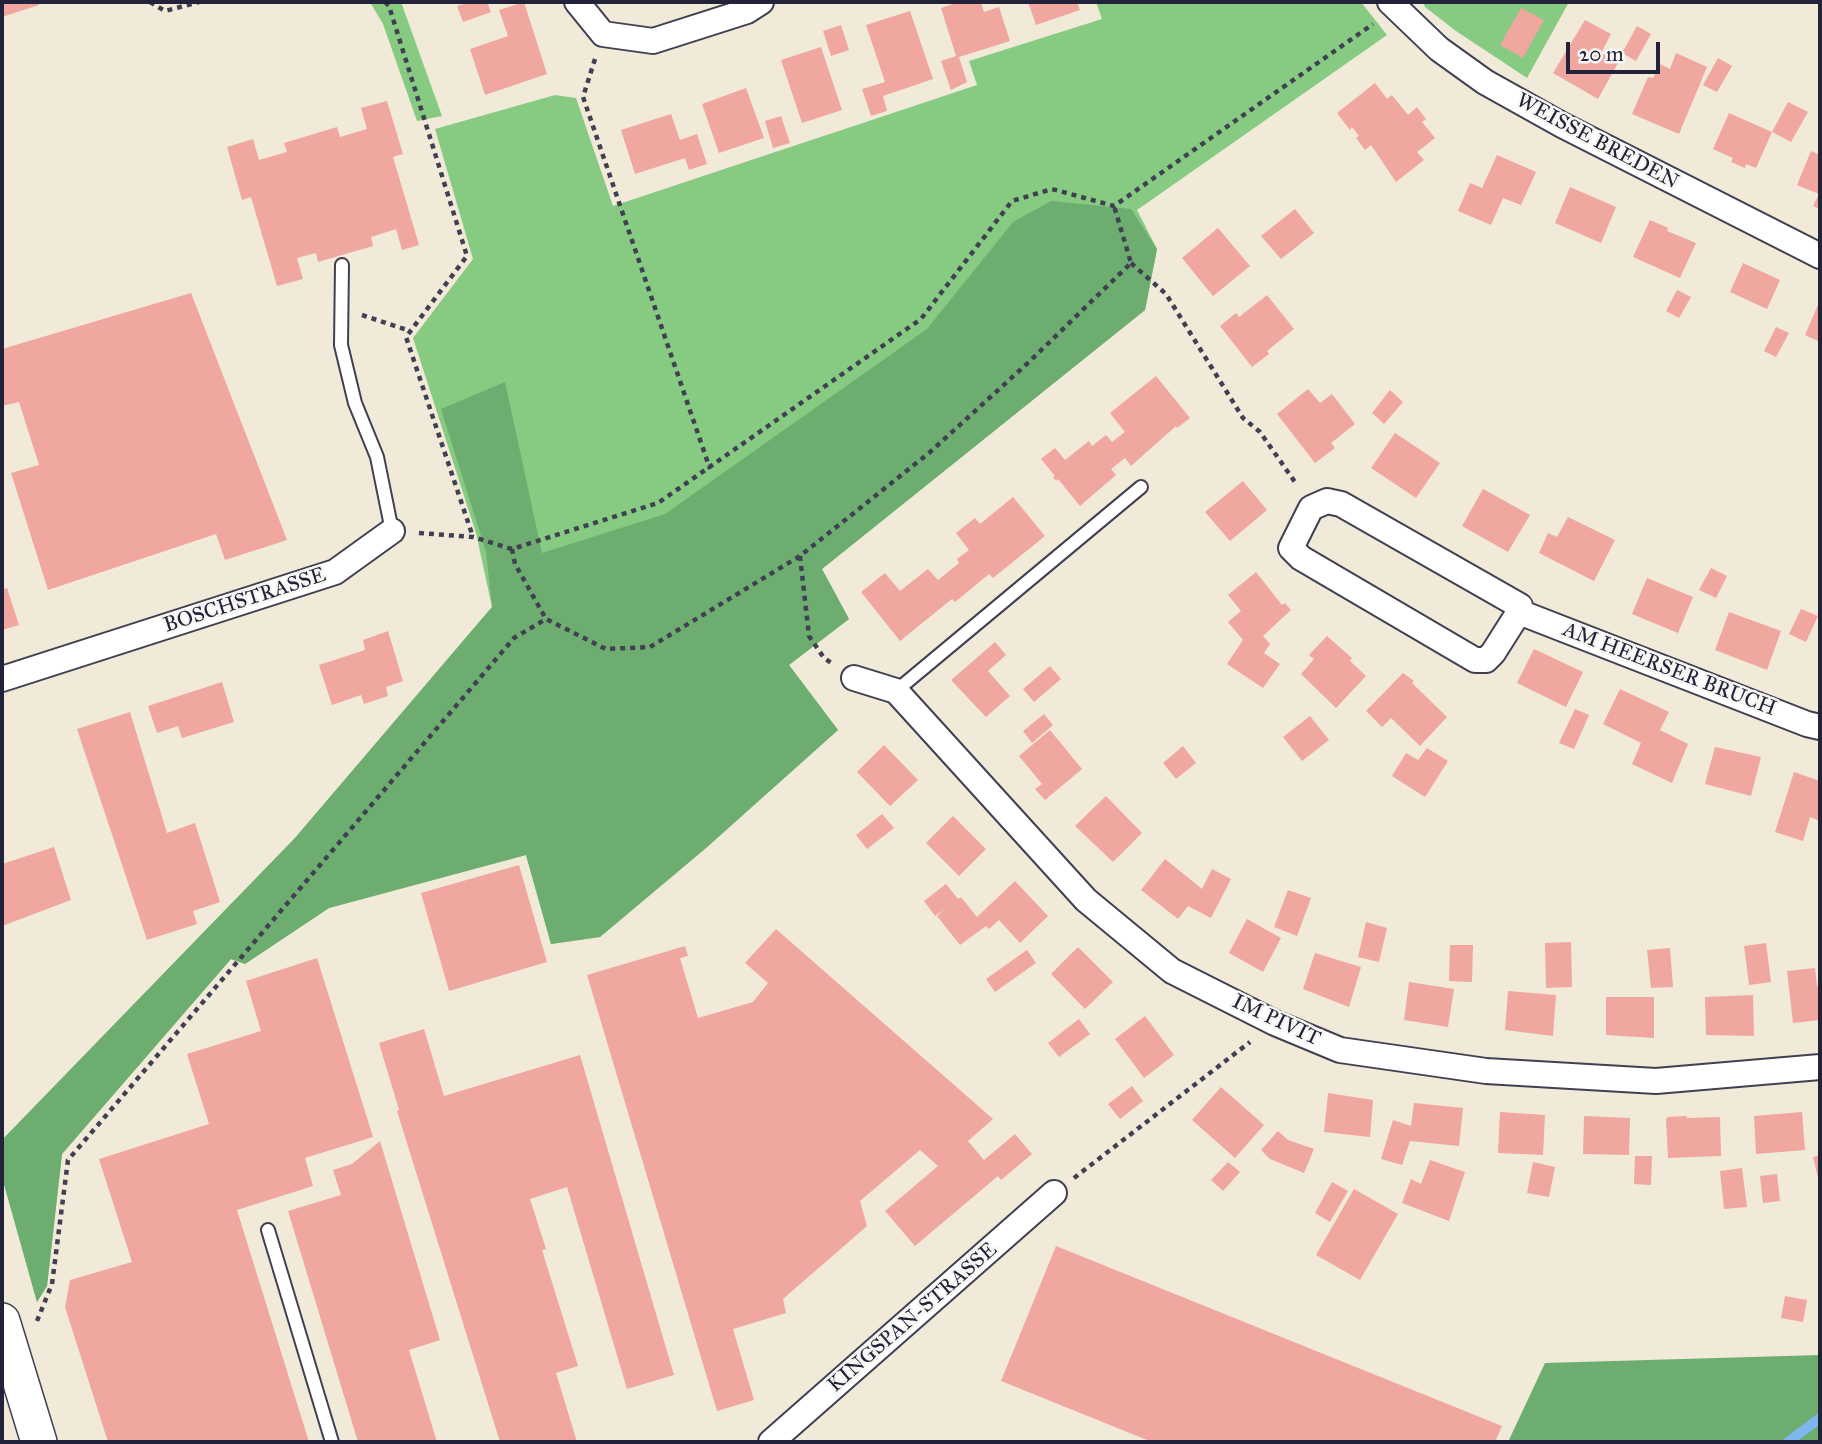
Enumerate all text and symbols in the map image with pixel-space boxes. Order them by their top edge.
scale bar [1570,28,1664,72]
text: 20 m [1579,41,1624,67]
street label: WEISSE BREDEN [1511,89,1683,195]
street label: BOSCHSTRASSE [161,563,329,639]
street label: AM HEERSER BRUCH [1559,618,1779,722]
street label: IM PIVIT [1228,990,1324,1052]
street label: KINGSPAN-STRASSE [823,1238,1003,1398]

